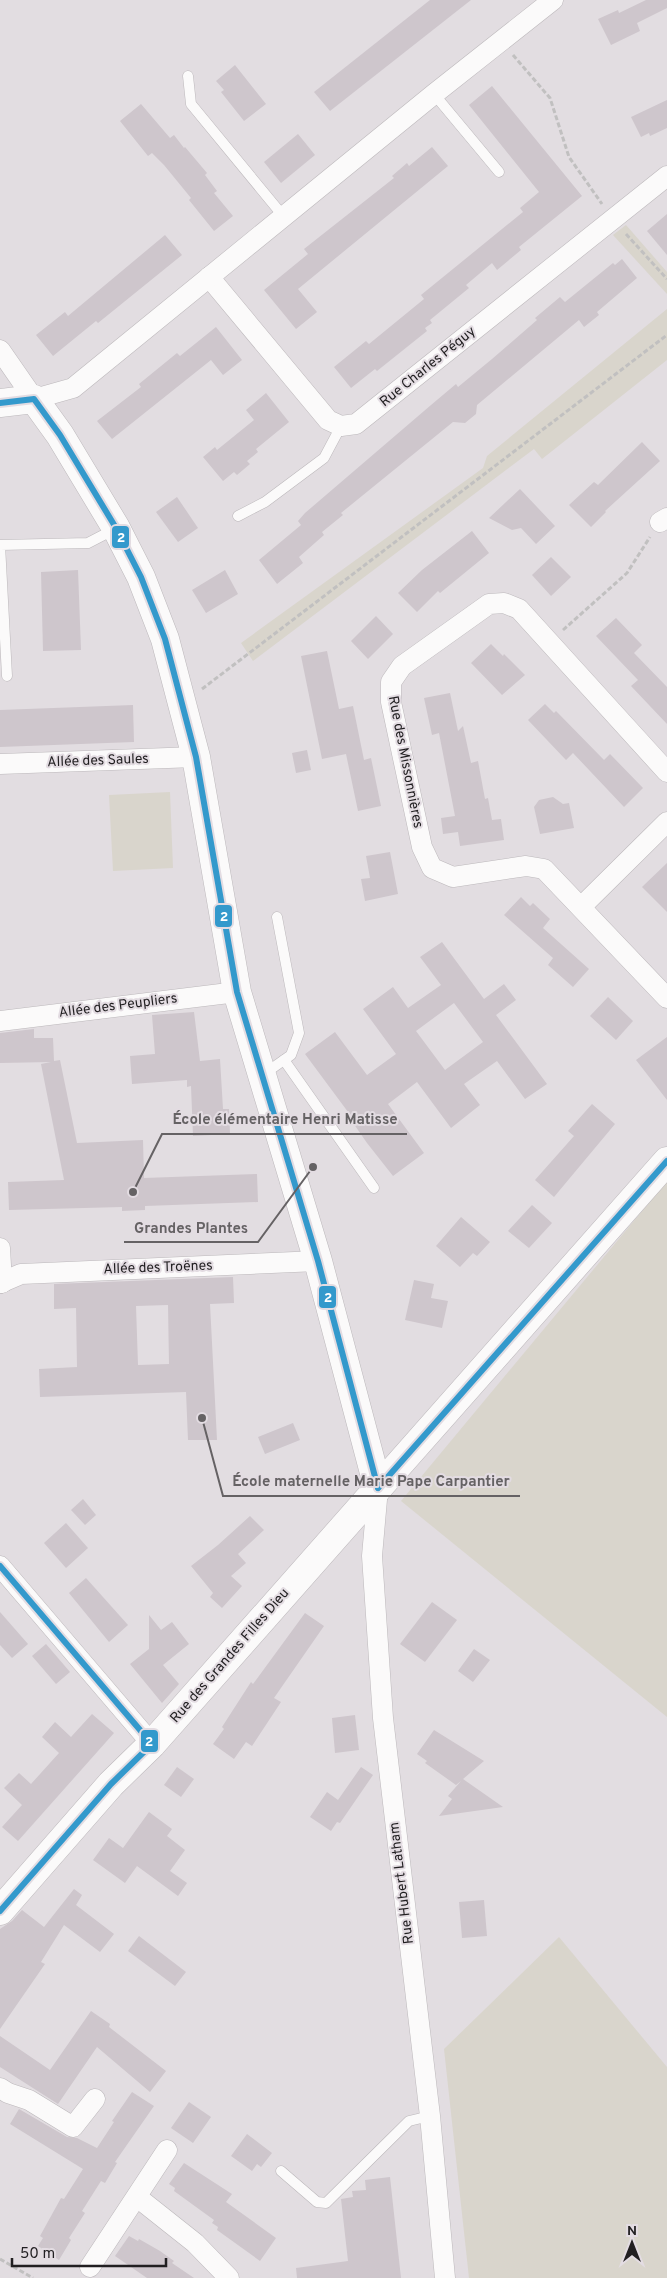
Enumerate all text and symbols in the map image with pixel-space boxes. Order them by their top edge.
street label: Rue Charles Péguy [377,323,479,411]
line badge: 2 [111,525,130,549]
text: 2 [117,530,125,547]
street label: Rue des Missonnières [384,694,426,830]
street label: Allée des Saules [47,751,149,771]
line badge: 2 [214,904,233,928]
text: 2 [220,909,228,926]
street label: Allée des Peupliers [58,990,178,1022]
callout: École élémentaire Henri Matisse [162,1104,407,1134]
text: École élémentaire Henri Matisse [172,1110,398,1130]
callout: Grandes Plantes [124,1212,258,1242]
text: Grandes Plantes [134,1220,248,1239]
street label: Allée des Troënes [103,1258,213,1278]
line badge: 2 [318,1285,337,1309]
text: 2 [324,1290,332,1307]
callout: École maternelle Marie Pape Carpantier [223,1466,520,1496]
text: École maternelle Marie Pape Carpantier [232,1472,511,1492]
street label: Rue des Grandes Filles Dieu [167,1585,293,1727]
line badge: 2 [140,1729,159,1753]
text: 2 [145,1734,153,1751]
street label: Rue Hubert Latham [386,1821,418,1945]
north arrow [607,2218,657,2268]
text: N [627,2223,637,2240]
scale bar [12,2236,166,2268]
text: 50 m [20,2245,55,2264]

